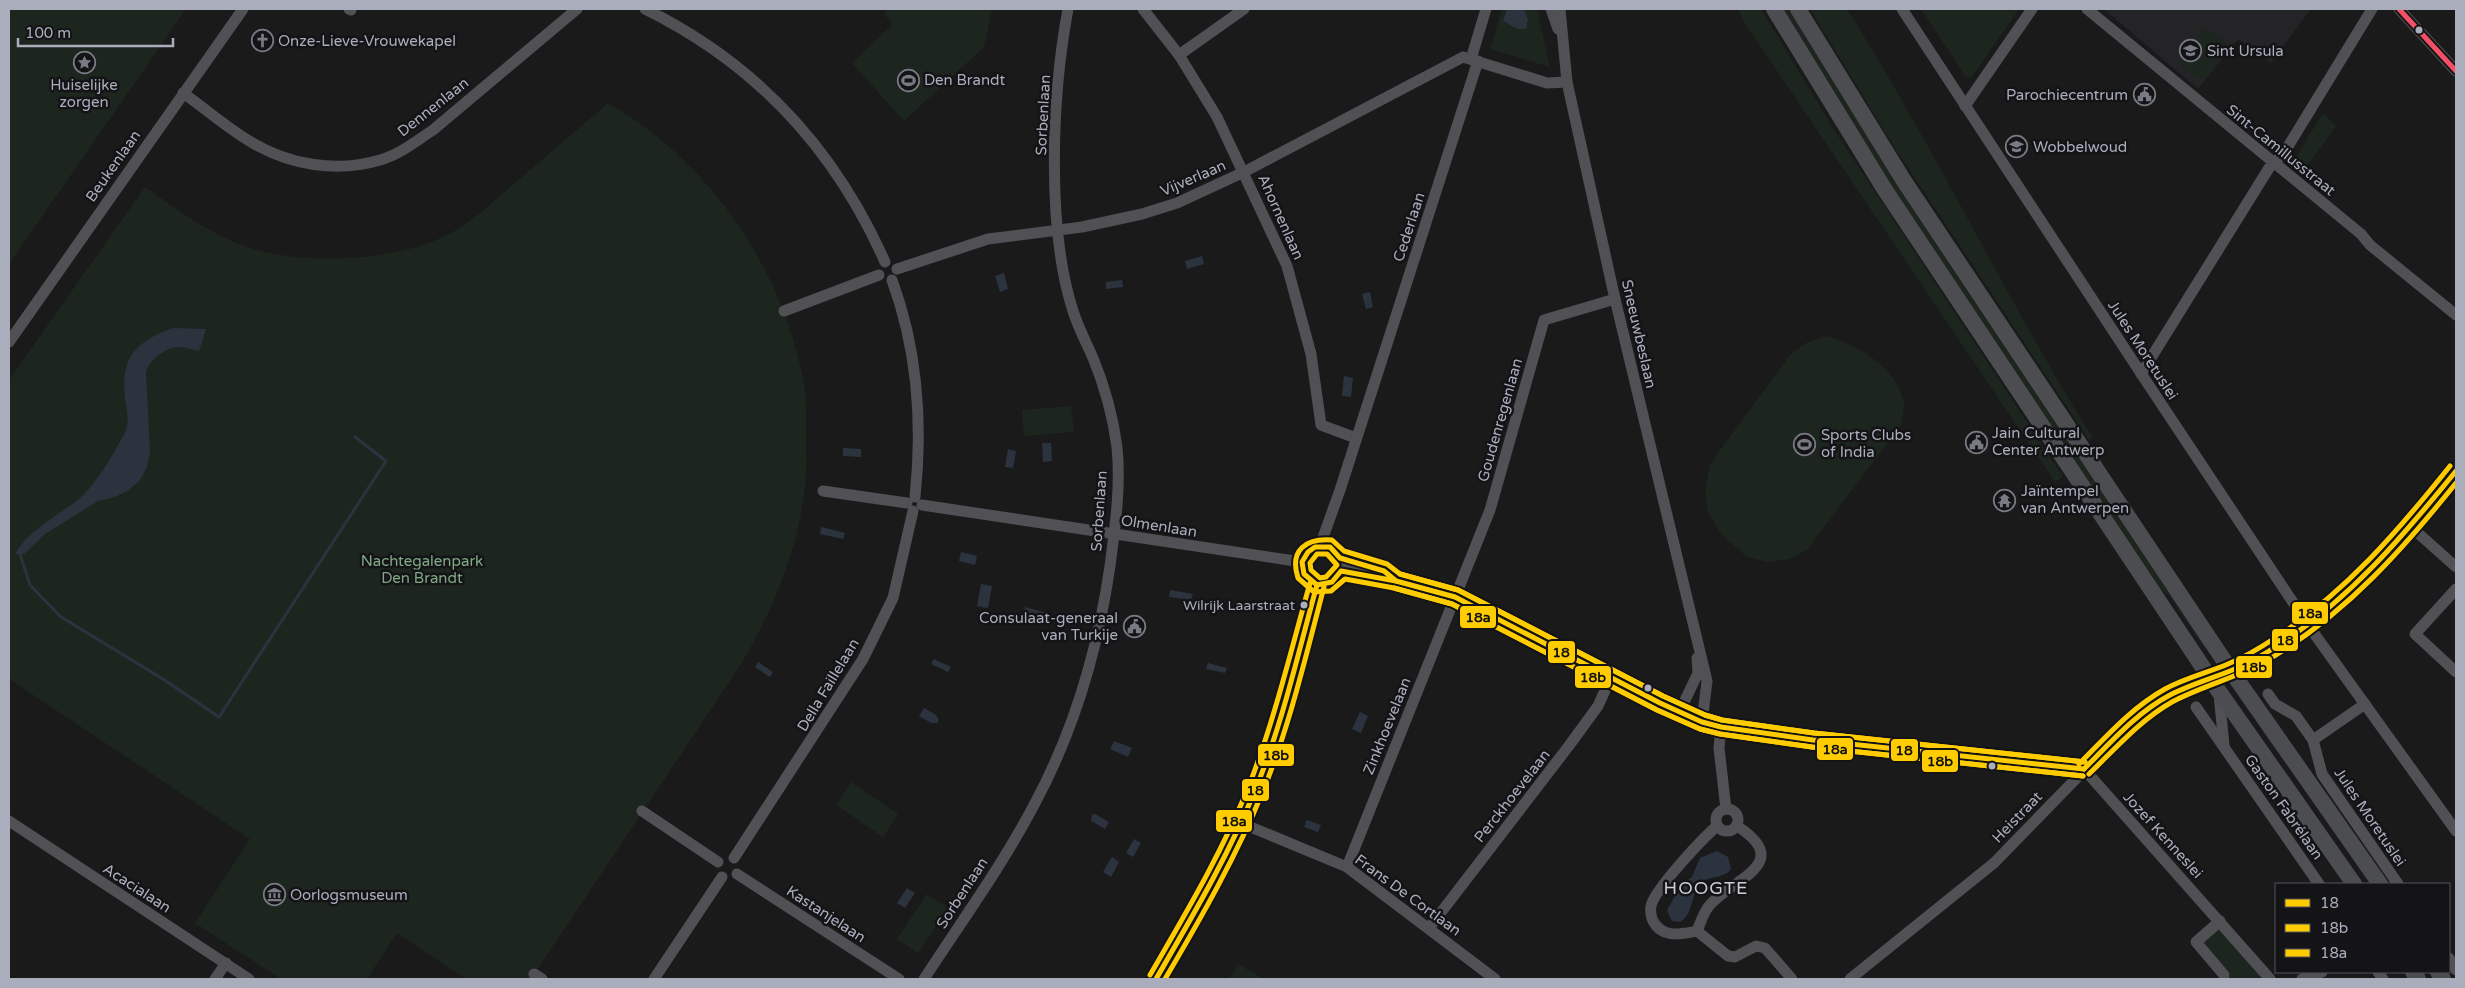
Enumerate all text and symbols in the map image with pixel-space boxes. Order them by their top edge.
scale bar [18,15,172,47]
text: 100 m [25,24,71,42]
unlabelled marker [2414,25,2424,35]
church icon: Onze-Lieve-Vrouwekapel [250,29,274,53]
place label: Onze-Lieve-Vrouwekapel [278,32,456,50]
school or university icon: Sint Ursula [2179,39,2203,63]
place label: Sint Ursula [2207,42,2284,60]
place icon: Huiselijke zorgen [72,50,96,74]
sports icon: Den Brandt [896,68,920,92]
place label: Den Brandt [924,71,1006,89]
street label: Dennenlaan [394,74,472,140]
street label: Sorbenlaan [1032,74,1054,156]
place label: Huiselijke zorgen [50,76,118,111]
public building icon: Parochiecentrum [2132,83,2156,107]
place label: Parochiecentrum [2006,86,2128,104]
street label: Sint-Camillusstraat [2223,101,2339,200]
street label: Beukenlaan [82,127,144,205]
school or university icon: Wobbelwoud [2005,135,2029,159]
place label: Wobbelwoud [2033,138,2127,156]
street label: Vijverlaan [1157,156,1229,200]
street label: Ahornenlaan [1254,172,1308,262]
street label: Cederlaan [1389,190,1429,264]
street label: Sneeuwbeslaan [1618,278,1660,390]
street label: Jules Moretuslei [2104,297,2182,403]
street label: Goudenregenlaan [1474,356,1526,484]
place label: Jain Cultural Center Antwerp [1992,424,2105,459]
place label: Sports Clubs of India [1821,426,1911,461]
public building icon: Jain Cultural Center Antwerp [1964,430,1988,454]
sports icon: Sports Clubs of India [1793,432,1817,456]
street label: Sorbenlaan [1087,470,1111,552]
place label: Jaïntempel van Antwerpen [2021,482,2129,517]
temple icon: Jaïntempel van Antwerpen [1993,488,2017,512]
street label: Olmenlaan [1120,511,1198,541]
park label: Nachtegalenpark Den Brandt [361,552,483,587]
place label: Wilrijk Laarstraat [1183,597,1296,614]
marker: Wilrijk Laarstraat [1299,600,1309,610]
line badge: 18a [2291,601,2329,625]
line badge: 18a [1459,605,1497,629]
text: 18a [2297,605,2323,622]
place label: Consulaat-generaal van Turkije [979,609,1118,644]
text: 18a [1465,609,1491,626]
public building icon: Consulaat-generaal van Turkije [1122,615,1146,639]
line badge: 18 [2271,628,2299,652]
text: 18 [2276,632,2294,649]
street label: Della Faillelaan [793,635,863,735]
line badge: 18 [1547,640,1576,664]
text: 18 [1552,644,1570,661]
line badge: 18b [2235,655,2273,679]
text: 18b [2241,659,2267,676]
line badge: 18b [1574,665,1612,689]
text: 18b [1580,669,1606,686]
street label: Zinkhoevelaan [1359,675,1415,777]
unlabelled marker [1643,683,1653,693]
line badge: 18a [1816,737,1854,761]
line badge: 18 [1890,738,1919,762]
text: 18a [1822,741,1848,758]
text: 18 [1895,742,1913,759]
line badge: 18b [1257,743,1295,767]
street label: Perckhoevelaan [1470,746,1554,846]
text: 18b [1263,747,1289,764]
line badge: 18b [1921,749,1959,773]
street label: Gaston Fabrélaan [2241,751,2327,863]
text: 18b [1927,753,1953,770]
unlabelled marker [1987,761,1997,771]
street label: Jules Moretuslei [2330,764,2410,870]
line badge: 18 [1241,778,1270,802]
text: 18 [1246,782,1264,799]
street label: Heistraat [1988,787,2046,846]
street label: Jozef Kenneslei [2119,788,2207,882]
line badge: 18a [1215,809,1253,833]
text: 18a [1221,813,1247,830]
street label: Frans De Cortlaan [1351,850,1465,940]
street label: Sorbenlaan [932,854,992,932]
street label: Acacialaan [100,859,174,917]
district label: HOOGTE [1664,877,1748,899]
street label: Kastanjelaan [783,882,869,946]
museum icon: Oorlogsmuseum [262,883,286,907]
legend [2275,883,2450,973]
place label: Oorlogsmuseum [290,886,408,904]
text: 18 [2320,894,2339,912]
text: 18b [2320,919,2348,937]
text: 18a [2320,944,2347,962]

